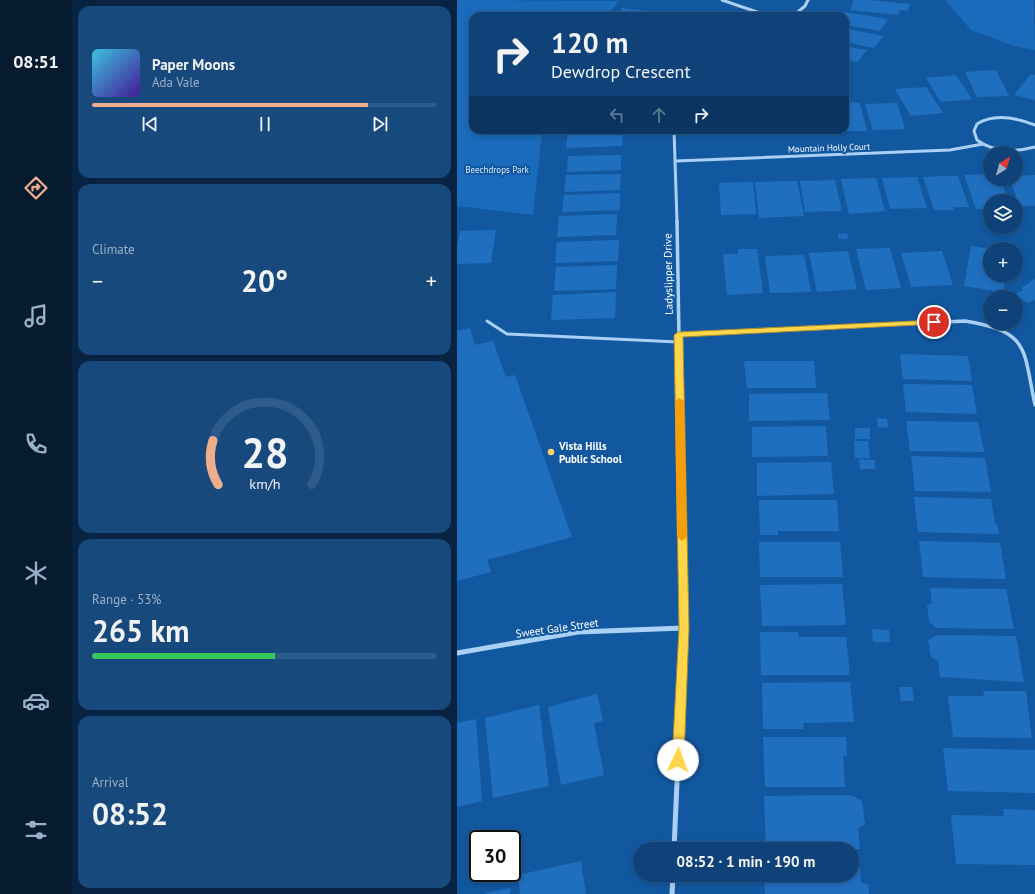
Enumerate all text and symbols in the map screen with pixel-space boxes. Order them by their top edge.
text: 120 m [551,24,628,61]
icon: right [485,28,537,80]
text: 08:51 [13,50,59,73]
text: Paper Moons [152,55,235,74]
text: Dewdrop Crescent [551,60,691,83]
text: Ada Vale [152,74,200,91]
icon: left [606,104,628,126]
icon: ahead [648,104,670,126]
icon: right [690,104,712,126]
icon: previous [139,113,161,135]
icon: pause [254,113,276,135]
icon: next [369,113,391,135]
street label: Mountain Holly Court [788,141,870,154]
north arrow [983,146,1023,186]
map controls [983,146,1023,330]
park label: Beechdrops Park [465,164,529,175]
icon: directions [22,174,50,202]
button: layers [983,194,1023,234]
street label: Ladyslipper Drive [660,233,676,315]
text: Climate [92,241,135,258]
button: + [983,242,1023,282]
text: 20° [241,261,288,300]
text: − [92,267,103,295]
text: + [426,267,437,295]
button: − [983,290,1023,330]
icon: music [22,302,50,330]
pin [917,305,951,339]
icon: arrive [923,311,945,333]
text: 28 [241,426,288,479]
icon: phone [22,430,50,458]
place label: Vista Hills Public School [558,439,623,466]
marker: Vista Hills Public School [546,447,556,457]
text: km/h [249,474,280,493]
icon: climate [22,559,50,587]
text: Range · 53% [92,591,161,608]
text: 265 km [92,611,190,650]
street label: Sweet Gale Street [515,615,600,641]
icon: car [22,687,50,715]
position arrow [657,739,699,781]
text: Arrival [92,774,128,791]
text: 08:52 [92,794,168,833]
icon: filters [22,816,50,844]
speed limit sign: 30 [469,830,521,882]
text: 08:52 · 1 min · 190 m [677,852,815,871]

